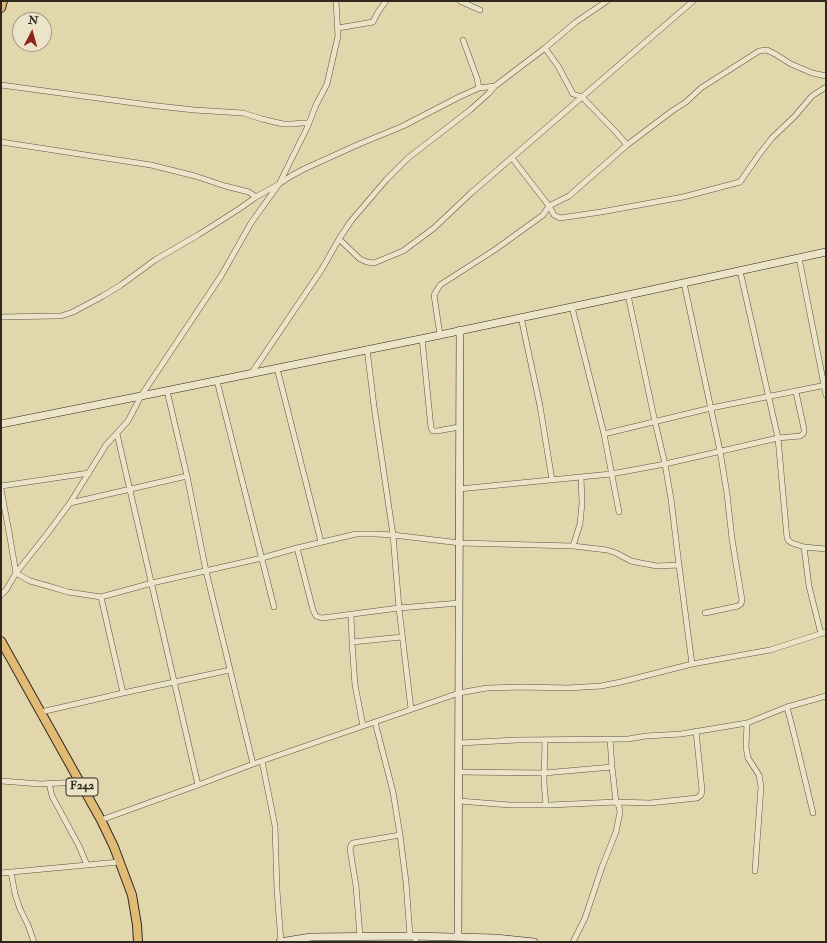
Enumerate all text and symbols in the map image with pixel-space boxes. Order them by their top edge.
north arrow [12,12,52,52]
text: N [28,14,39,28]
road number: F242 [66,778,98,796]

